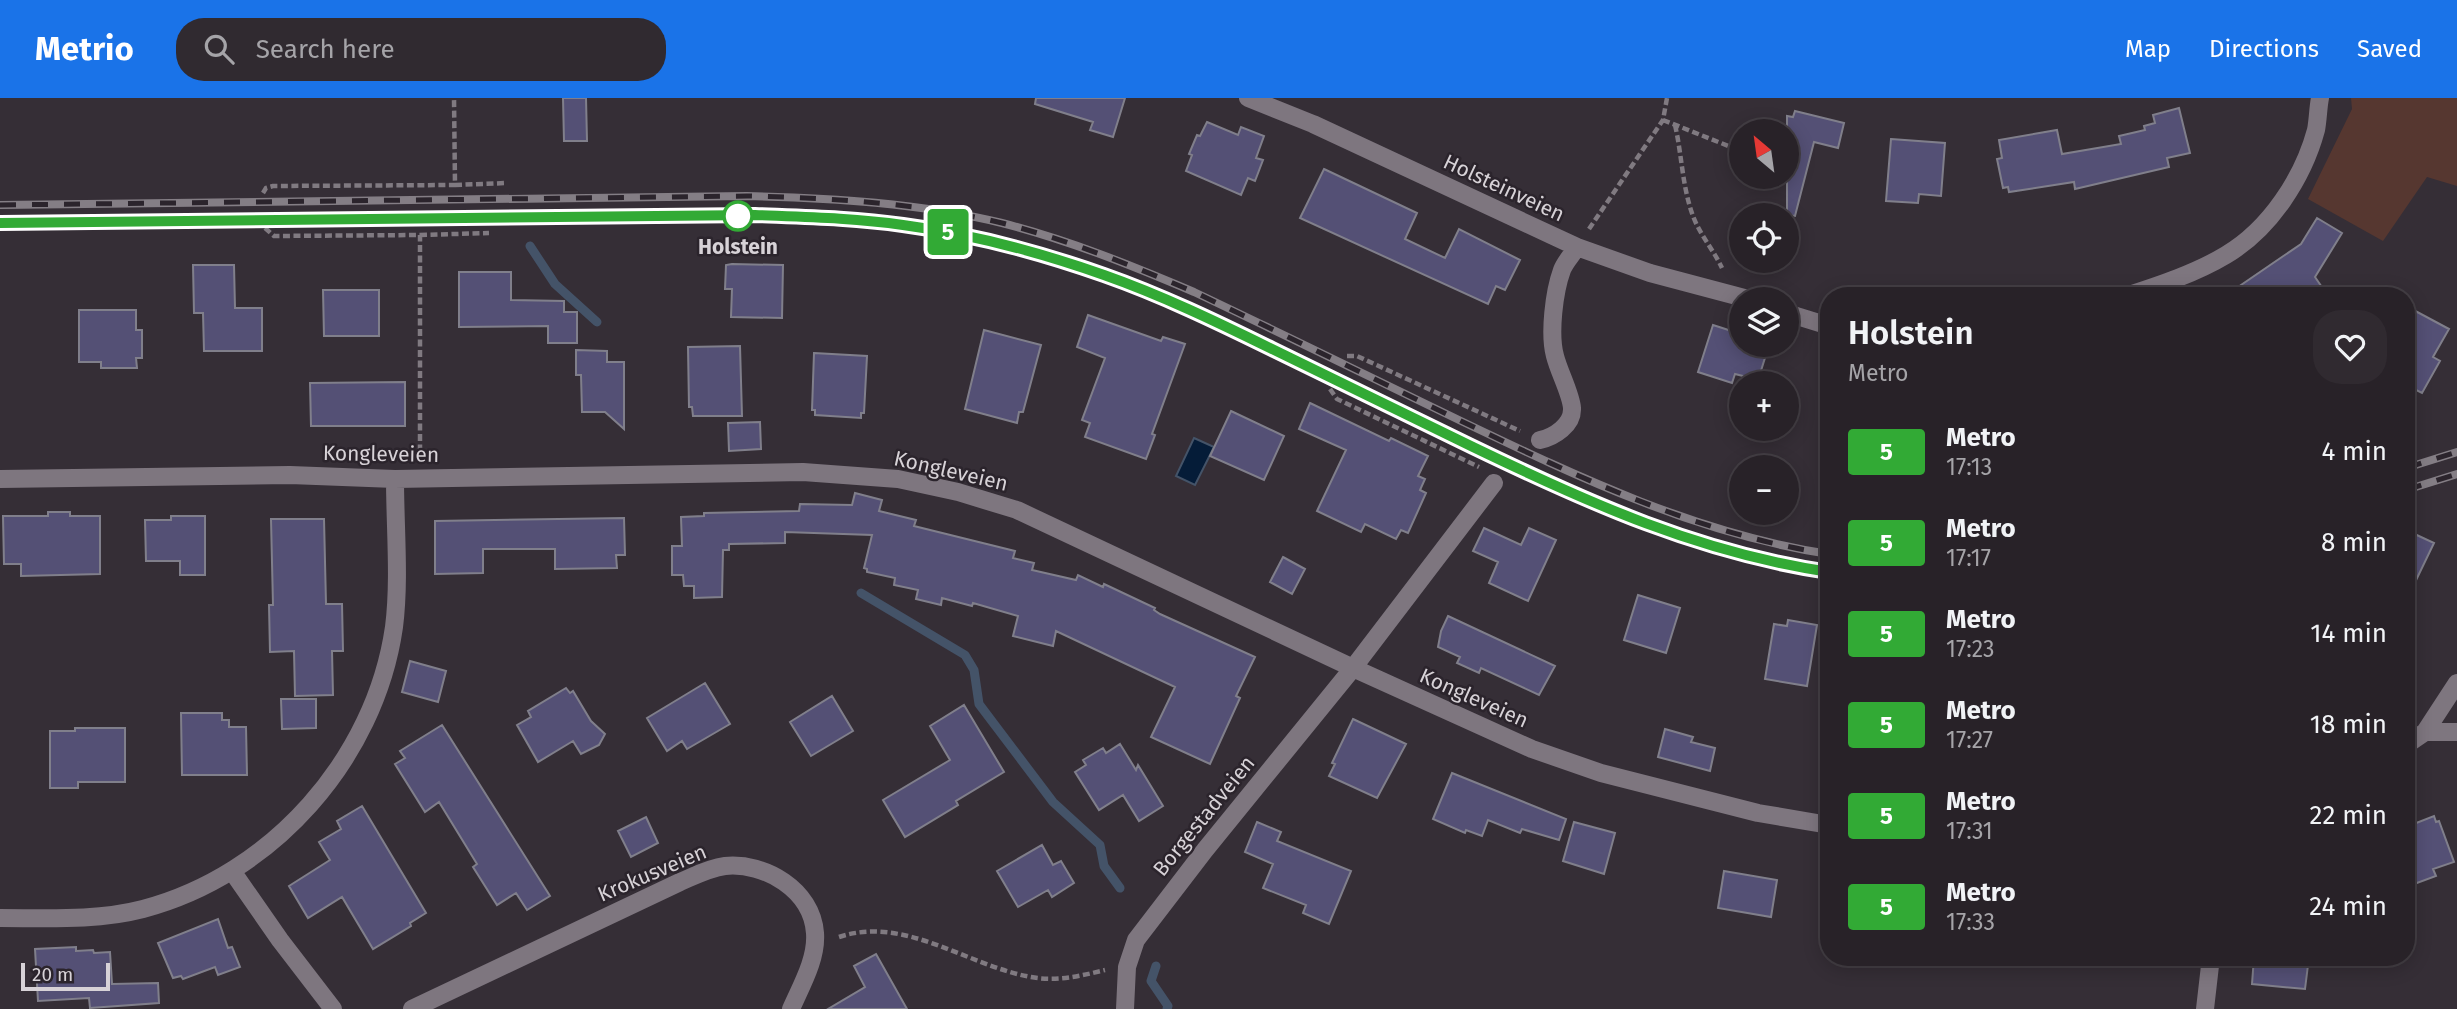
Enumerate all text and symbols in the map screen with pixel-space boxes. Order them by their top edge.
search box [176,18,666,81]
text: Metrio [35,29,134,69]
icon: search [200,30,238,68]
text: Search here [256,34,395,65]
text: Map [2125,35,2171,63]
text: Directions [2209,35,2319,63]
text: Saved [2357,35,2422,63]
north arrow [1729,119,1799,189]
map controls [1729,119,1799,525]
street label: Holsteinveien [1439,149,1569,227]
marker: Holstein [723,201,753,231]
button: locate [1729,203,1799,273]
line badge: 5 [925,209,971,255]
text: 5 [942,218,954,246]
place label: Holstein [698,234,778,260]
button: layers [1729,287,1799,357]
button: heart [2313,310,2387,384]
text: Holstein [1848,313,1974,353]
text: Metro [1848,359,1908,387]
button: + [1729,371,1799,441]
text: Metro [1946,422,2016,453]
text: 4 min [2321,436,2387,467]
text: 5 [1880,438,1893,466]
street label: Kongleveien [323,440,439,468]
street label: Kongleveien [891,445,1011,497]
text: 17:13 [1946,453,1992,481]
button: − [1729,455,1799,525]
text: Metro [1946,513,2016,544]
text: 8 min [2321,527,2387,558]
text: 5 [1880,529,1893,557]
text: 17:17 [1946,544,1991,572]
text: Metro [1946,604,2016,635]
text: 14 min [2310,618,2387,649]
text: 5 [1880,620,1893,648]
text: 17:23 [1946,635,1994,663]
street label: Kongleveien [1416,662,1532,734]
text: Metro [1946,695,2016,726]
text: 18 min [2310,709,2387,740]
text: 5 [1880,711,1893,739]
text: 17:27 [1946,726,1993,754]
street label: Borgestadveien [1147,751,1261,881]
text: Metro [1946,786,2016,817]
text: 22 min [2310,800,2387,831]
text: 5 [1880,802,1893,830]
text: 17:31 [1946,817,1993,845]
street label: Krokusveien [594,838,710,908]
text: Metro [1946,877,2016,908]
text: 24 min [2309,891,2387,922]
text: 5 [1880,893,1893,921]
text: 17:33 [1946,908,1995,936]
scale bar [21,960,110,992]
text: 20 m [32,963,73,986]

